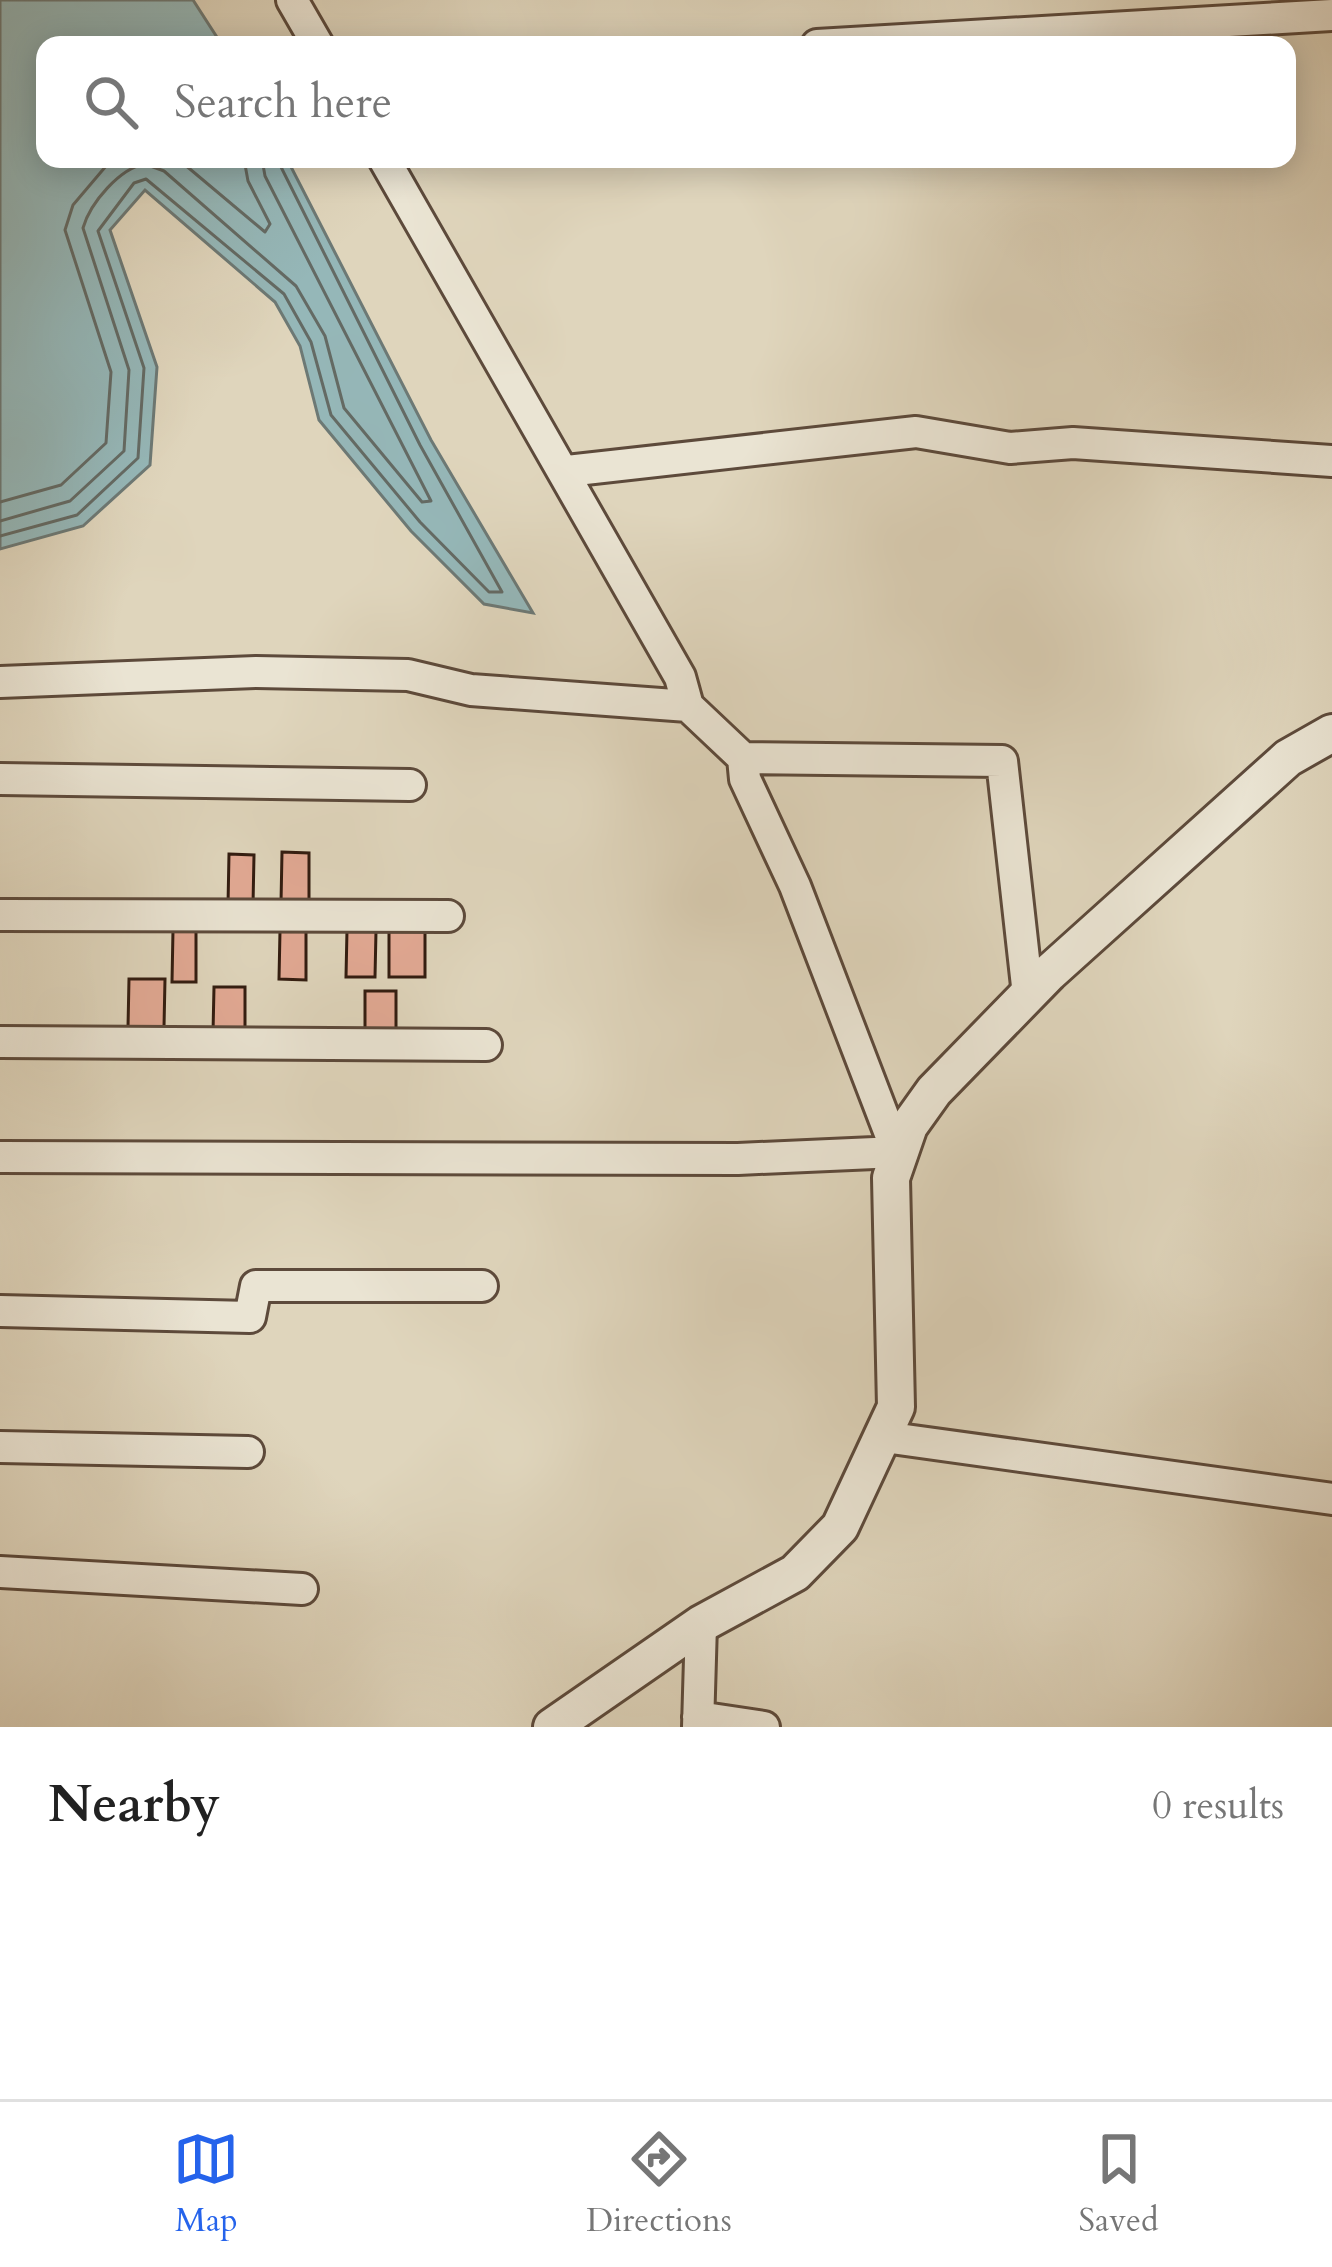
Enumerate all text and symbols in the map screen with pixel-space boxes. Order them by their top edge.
search box [36,36,1296,168]
icon: search [78,69,144,135]
text: Search here [174,72,392,133]
text: Nearby [48,1770,220,1840]
text: 0 results [1152,1779,1284,1832]
tab: Map [173,2126,239,2243]
tab: Directions [586,2126,732,2243]
tab: Saved [1079,2126,1159,2243]

